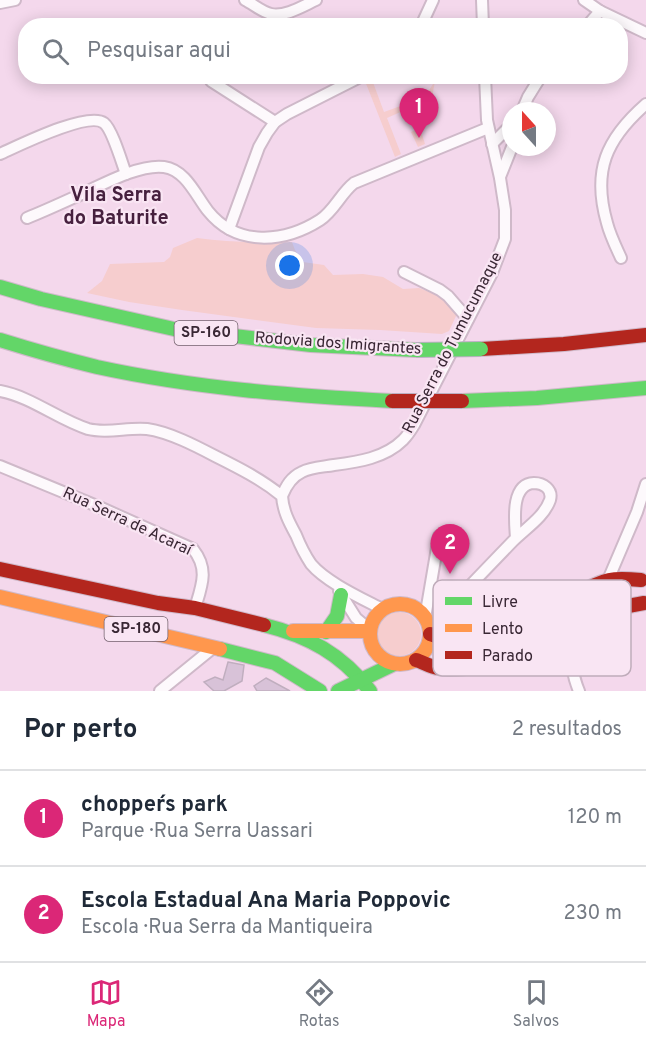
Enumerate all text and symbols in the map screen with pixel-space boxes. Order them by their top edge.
search box [18,18,628,84]
icon: search [39,35,72,68]
text: Pesquisar aqui [87,38,231,65]
pin: 1 [400,88,438,138]
north arrow [502,102,556,156]
district label: Vila Serra do Baturite [63,183,169,232]
street label: Rua Serra do Tumucumaque [398,249,508,437]
your location [275,251,304,280]
road number: SP-160 [174,321,238,345]
street label: Rodovia dos Imigrantes [254,328,422,360]
street label: Rua Serra de Acaraí [59,483,197,562]
pin: 2 [430,524,470,574]
legend [433,580,631,676]
text: Livre [482,593,518,613]
road number: SP-180 [104,617,168,641]
text: Lento [482,620,523,640]
text: Parado [482,647,533,667]
text: Por perto [24,714,138,747]
text: 2 resultados [512,717,622,743]
text: chopper´s park [81,792,228,819]
text: 1 [40,805,48,831]
text: 120 m [568,805,622,831]
text: Parque · Rua Serra Uassari [81,819,313,845]
text: Escola Estadual Ana Maria Poppovic [81,888,451,915]
text: 2 [37,901,50,927]
text: 230 m [563,901,622,927]
text: Escola · Rua Serra da Mantiqueira [81,915,373,941]
tab: Mapa [87,976,125,1032]
tab: Rotas [299,976,339,1032]
tab: Salvos [513,976,559,1032]

